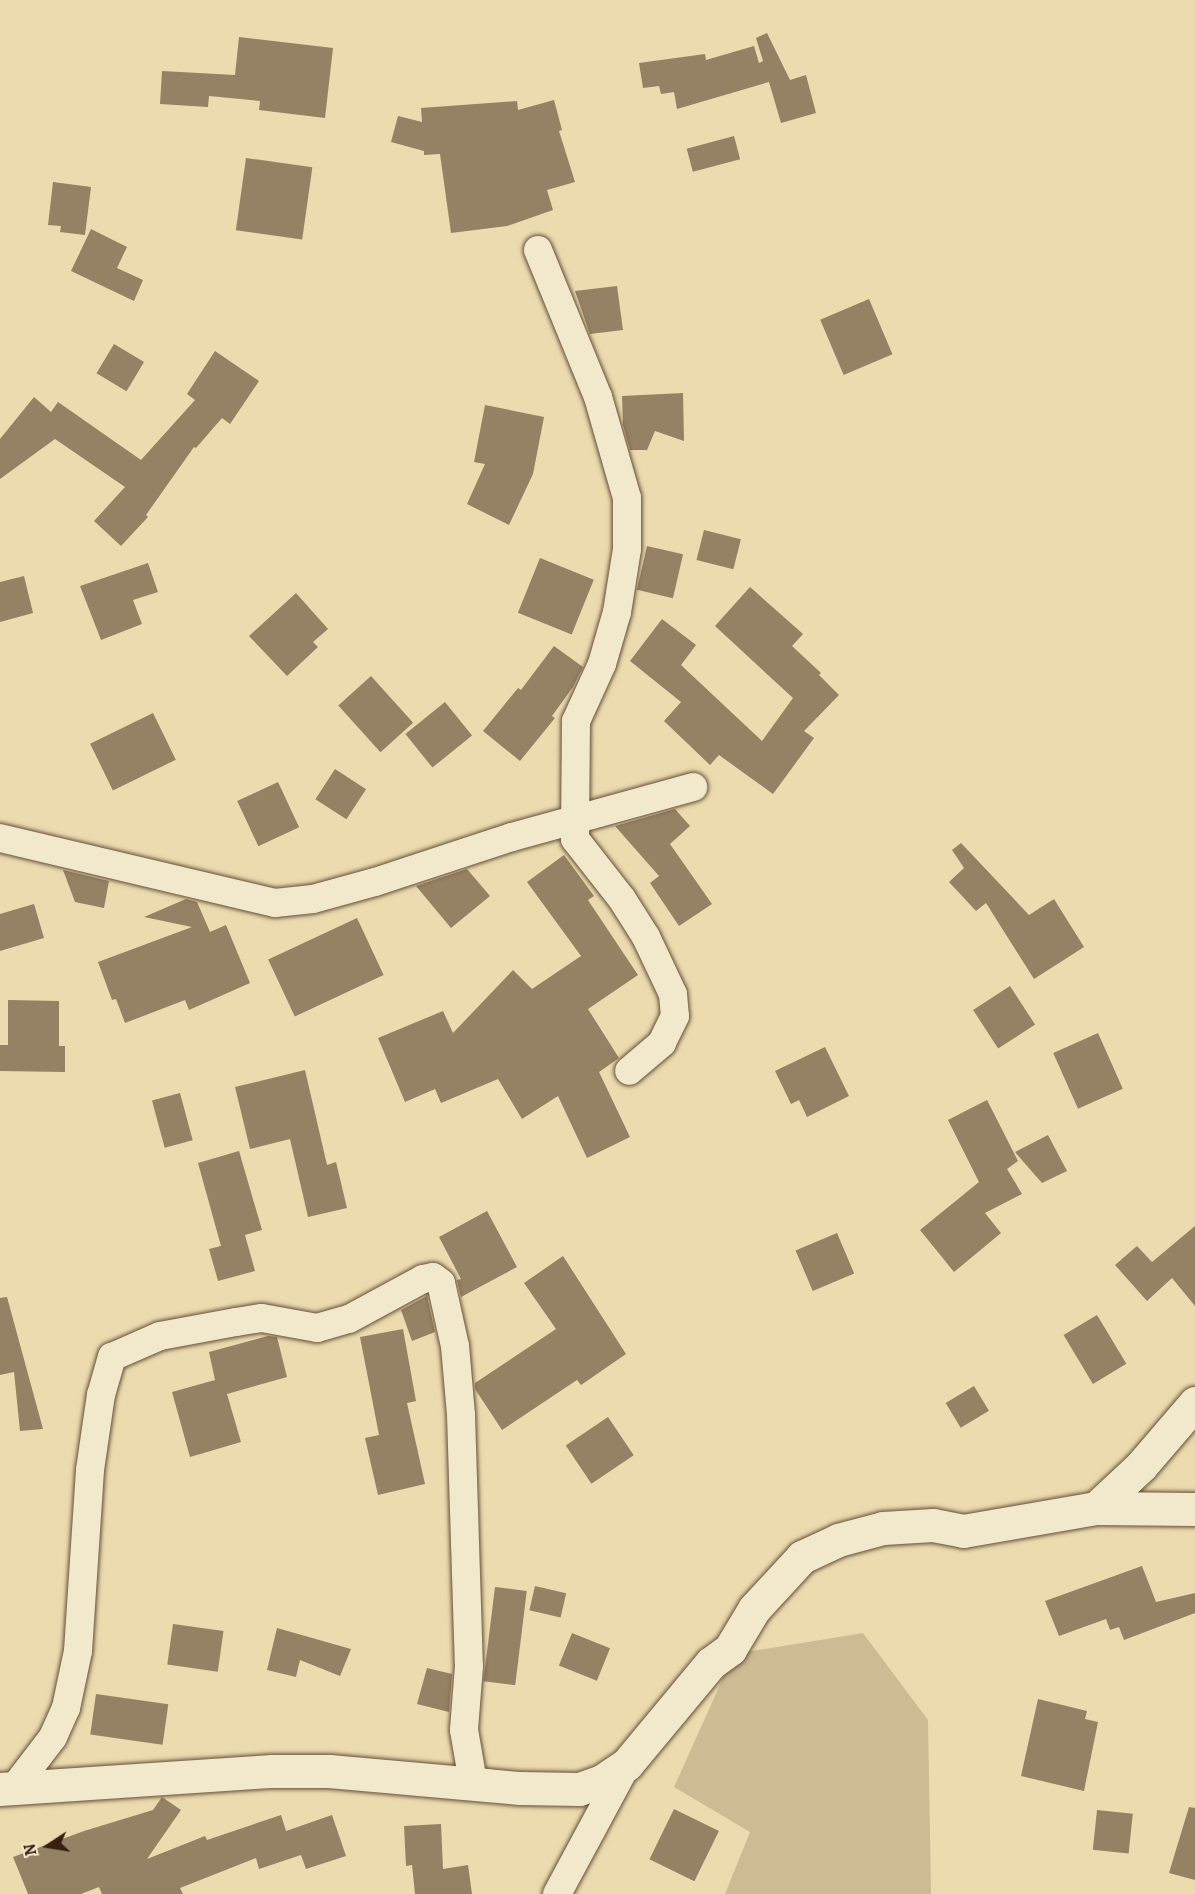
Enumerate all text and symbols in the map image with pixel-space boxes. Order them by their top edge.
north arrow [18,1816,78,1876]
text: N [18,1842,42,1858]

